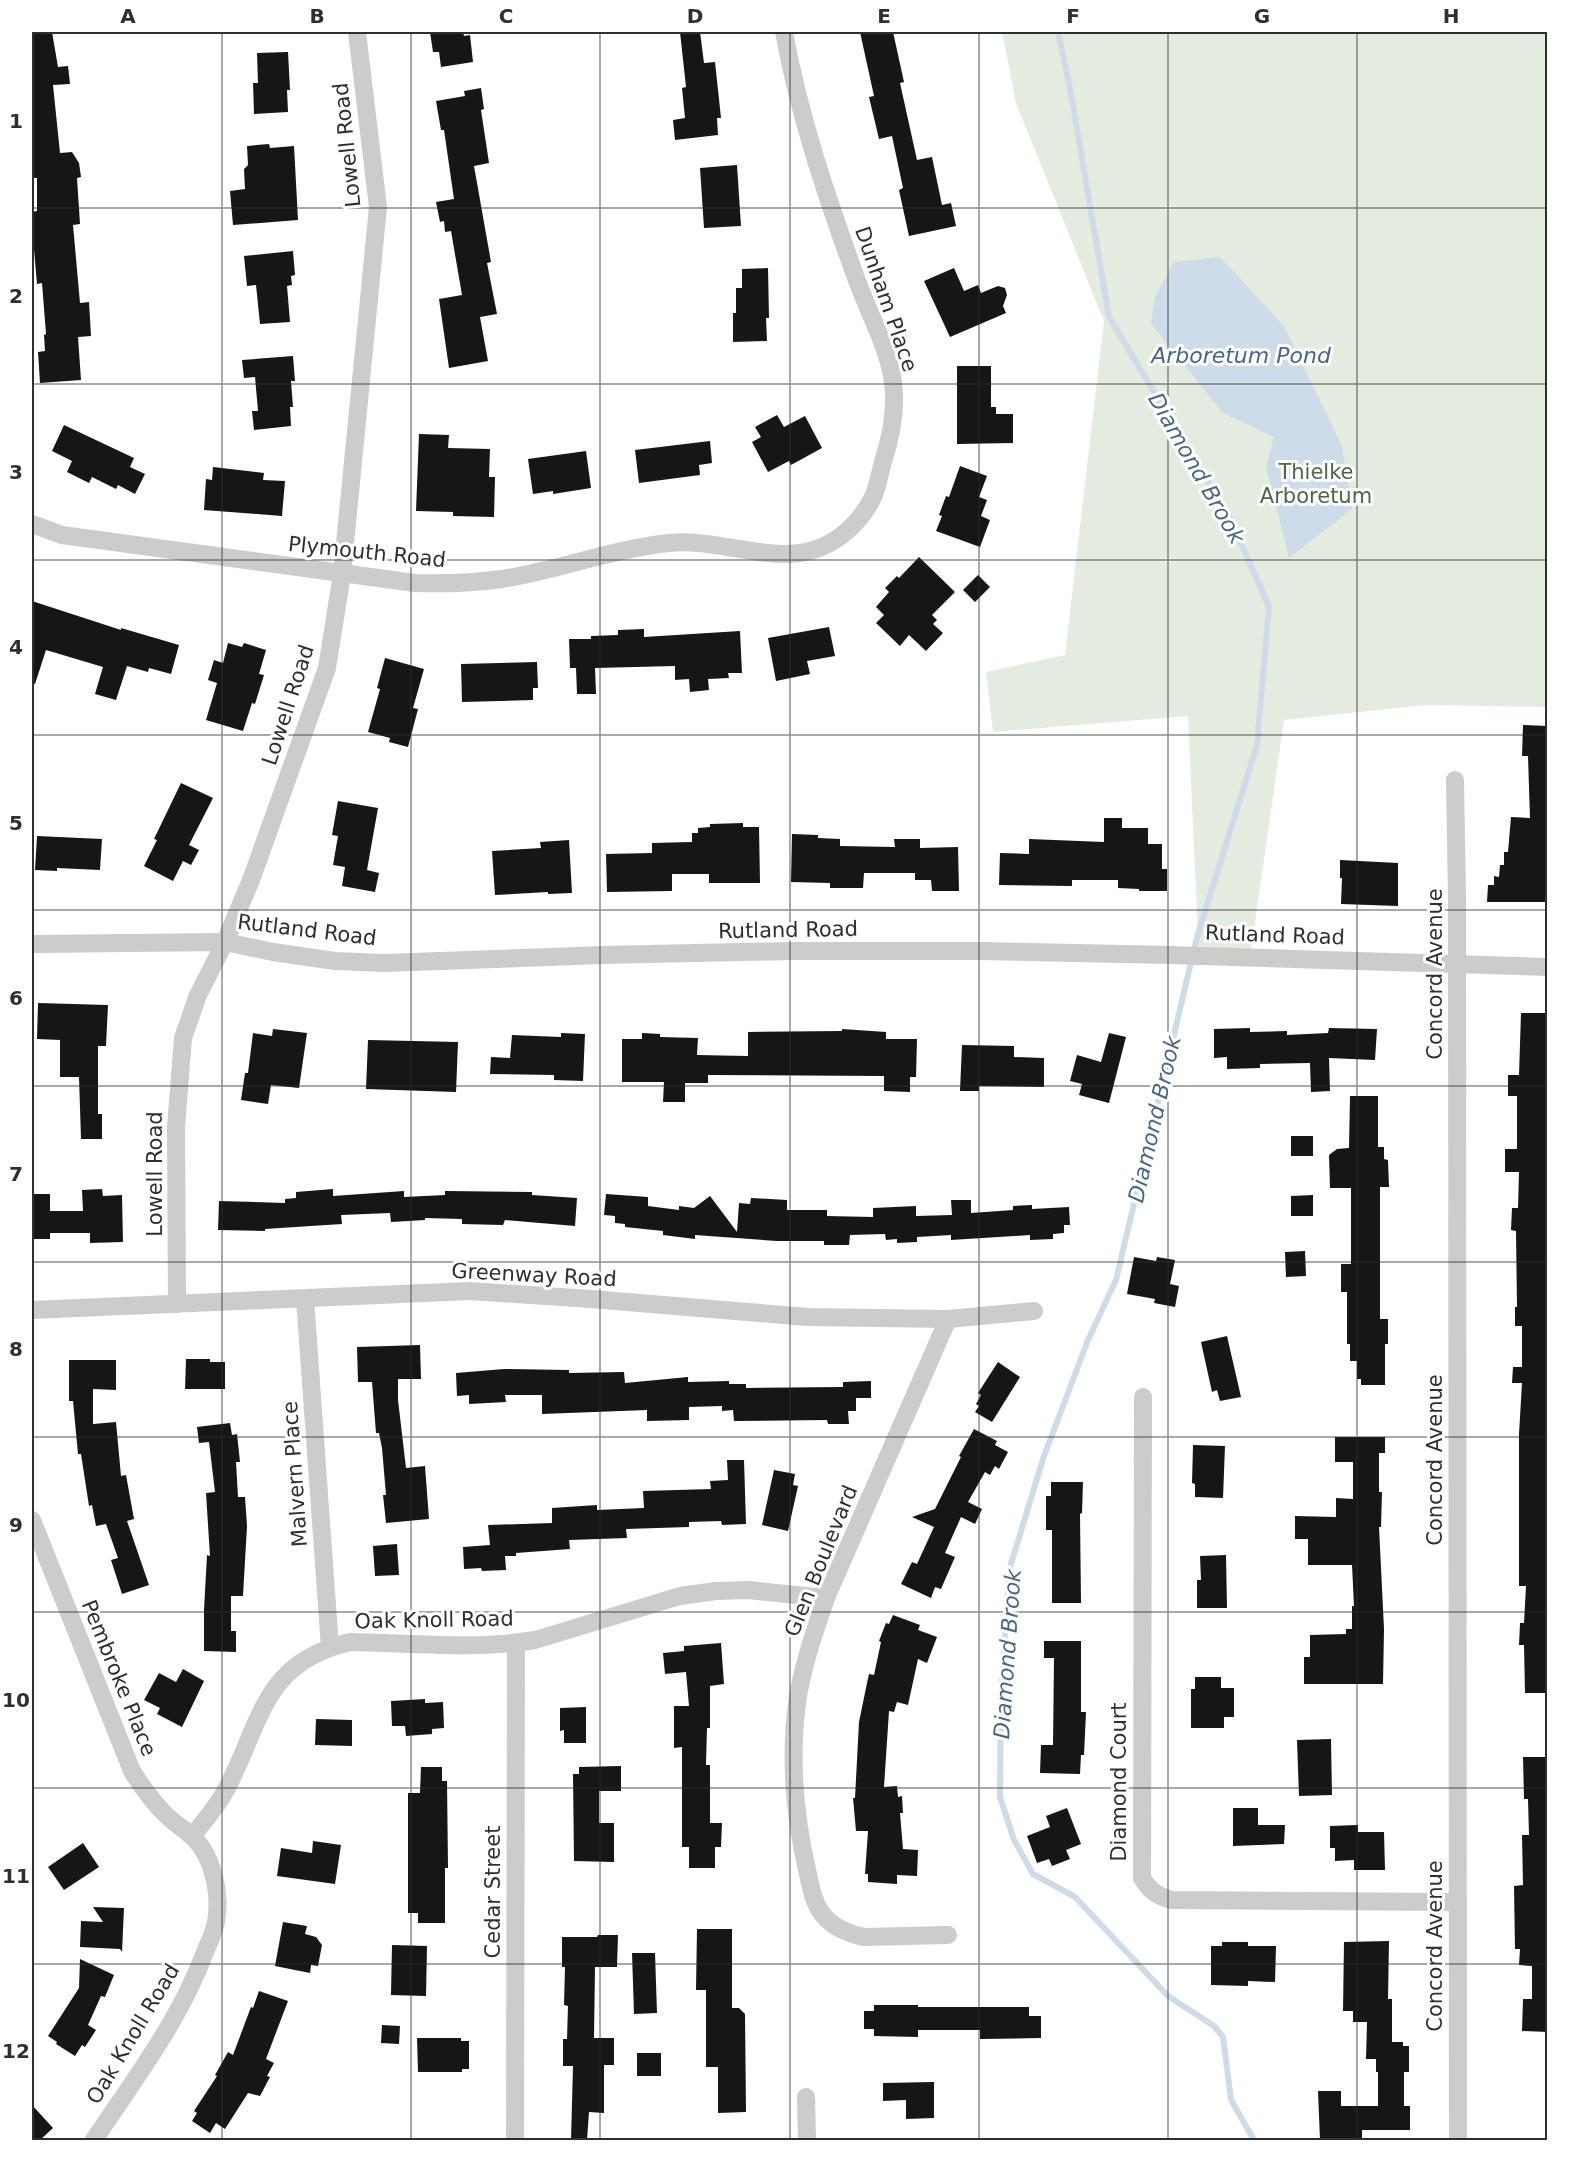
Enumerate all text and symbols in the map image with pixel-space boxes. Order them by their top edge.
text: A [120,4,136,28]
text: B [309,4,325,28]
text: C [499,4,513,28]
text: D [687,4,703,28]
text: E [877,4,891,28]
text: F [1066,4,1080,28]
text: G [1254,4,1270,28]
text: H [1443,4,1459,28]
street label: Lowell Road [329,81,365,209]
text: 1 [9,109,23,133]
street label: Dunham Place [850,223,922,375]
text: 2 [9,284,23,308]
water label: Arboretum Pond [1149,343,1332,368]
water label: Diamond Brook [1143,388,1251,549]
text: 3 [9,460,23,484]
park label: Thielke Arboretum [1260,460,1372,508]
street label: Plymouth Road [287,532,447,572]
text: 4 [9,635,23,659]
street label: Lowell Road [257,642,319,768]
text: 5 [9,811,23,835]
street label: Concord Avenue [1423,888,1447,1060]
street label: Rutland Road [236,910,378,950]
street label: Rutland Road [718,917,858,943]
street label: Rutland Road [1205,921,1345,949]
text: 6 [9,986,23,1010]
water label: Diamond Brook [1123,1032,1186,1205]
street label: Lowell Road [143,1111,167,1237]
text: 7 [9,1162,23,1186]
street label: Greenway Road [451,1259,617,1291]
text: 8 [9,1337,23,1361]
street label: Concord Avenue [1423,1374,1447,1546]
street label: Malvern Place [278,1400,312,1548]
street label: Glen Boulevard [780,1482,862,1640]
text: 9 [9,1513,23,1537]
water label: Diamond Brook [989,1567,1026,1740]
street label: Pembroke Place [77,1596,161,1760]
street label: Oak Knoll Road [354,1607,514,1633]
text: 10 [2,1688,30,1712]
street label: Diamond Court [1107,1702,1131,1862]
street label: Cedar Street [481,1826,505,1958]
street label: Concord Avenue [1423,1860,1447,2032]
text: 11 [2,1864,30,1888]
street label: Oak Knoll Road [82,1960,184,2108]
text: 12 [2,2039,30,2063]

